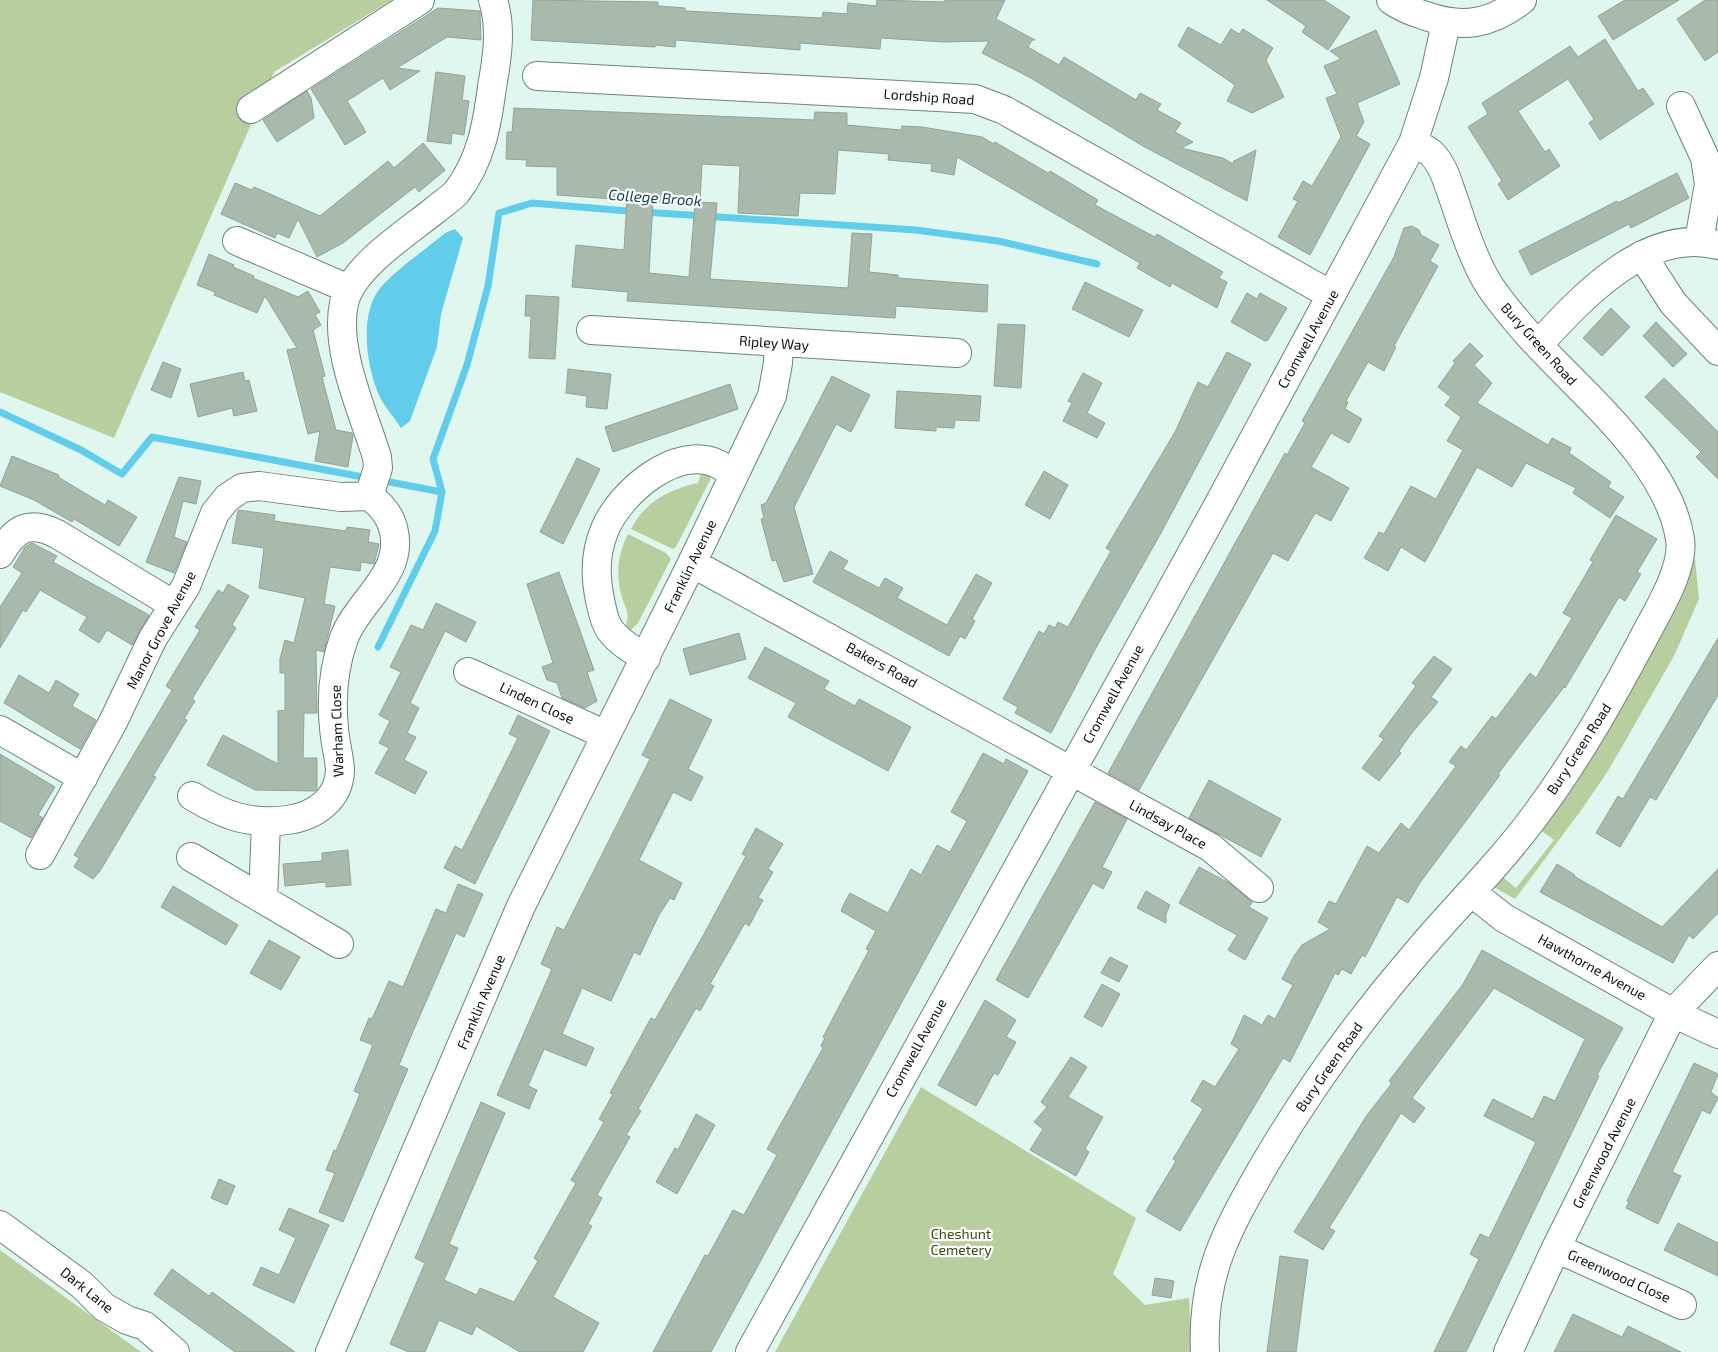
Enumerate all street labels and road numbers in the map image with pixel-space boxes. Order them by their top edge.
street label: Lordship Road [883,85,975,108]
street label: Cromwell Avenue [1273,286,1342,391]
street label: Bury Green Road [1498,299,1581,388]
street label: Ripley Way [738,332,810,353]
street label: Franklin Avenue [660,517,719,615]
street label: Manor Grove Avenue [122,568,199,692]
street label: Bakers Road [844,638,921,691]
street label: Cromwell Avenue [1078,641,1147,746]
street label: Linden Close [497,678,577,727]
street label: Warham Close [326,685,347,777]
street label: Bury Green Road [1543,700,1614,797]
street label: Lindsay Place [1126,795,1210,852]
street label: Hawthorne Avenue [1535,930,1649,1003]
street label: Franklin Avenue [453,952,508,1052]
street label: Cromwell Avenue [881,995,950,1100]
street label: Bury Green Road [1291,1019,1366,1115]
street label: Greenwood Avenue [1568,1094,1639,1211]
street label: Greenwood Close [1565,1245,1673,1306]
street label: Dark Lane [57,1263,117,1316]

